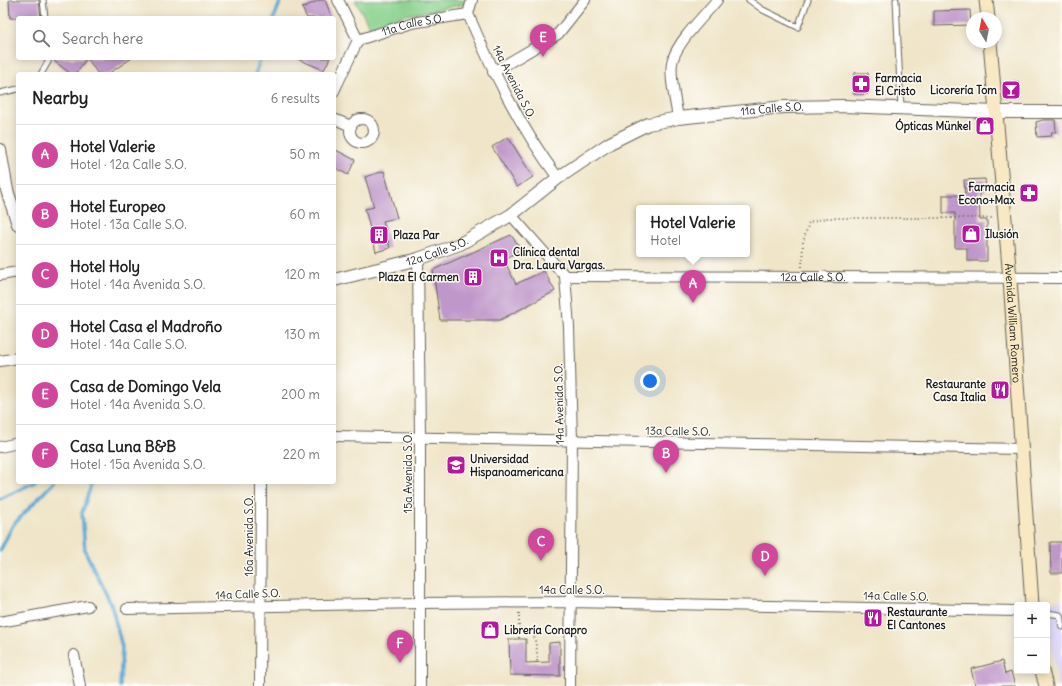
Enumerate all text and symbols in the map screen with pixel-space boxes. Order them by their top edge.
street label: 11a Calle S.O. [380,11,445,39]
north arrow [966,12,1002,48]
search box [16,16,336,60]
pin: E [530,24,556,57]
icon: search [30,27,52,49]
text: Search here [62,29,143,48]
street label: 14a Avenida S.O. [489,43,539,121]
place label: Farmacia El Cristo [875,71,922,98]
pharmacy icon: Farmacia El Cristo [850,73,872,95]
bar icon: Licorería Tom [1000,79,1022,101]
place label: Licorería Tom [930,83,997,97]
text: Nearby [32,87,88,109]
text: 6 results [271,90,320,107]
street label: 11a Calle S.O. [740,100,804,118]
shop icon: Ópticas Münkel [974,115,996,137]
place label: Ópticas Münkel [895,118,971,134]
text: Hotel Valerie [70,137,155,156]
text: A [41,146,49,163]
text: 50 m [289,146,320,163]
text: Hotel · 12a Calle S.O. [70,156,187,173]
place label: Farmacia Econo+Max [958,180,1016,207]
pharmacy icon: Farmacia Econo+Max [1018,182,1040,204]
text: Hotel Europeo [70,197,166,216]
popup [636,205,750,257]
text: B [41,206,49,223]
text: 60 m [289,206,320,223]
text: Hotel Valerie [650,213,736,232]
text: Hotel · 13a Calle S.O. [70,216,187,233]
shop icon: Ilusión [960,223,982,245]
building icon: Plaza Par [368,224,390,246]
place label: Ilusión [985,227,1019,241]
place label: Plaza Par [393,228,440,242]
text: Hotel [650,232,681,249]
street label: 12a Calle S.O. [405,234,471,269]
place label: Clínica dental Dra. Laura Vargas. [513,245,605,273]
hospital icon: Clínica dental Dra. Laura Vargas. [488,247,510,269]
text: Hotel Holy [70,257,140,276]
street label: Avenida William Romero [1002,263,1024,384]
text: C [41,266,49,283]
text: 120 m [285,266,320,283]
building icon: Plaza El Carmen [462,266,484,288]
place label: Plaza El Carmen [378,270,460,284]
pin: A [680,270,706,303]
street label: 12a Calle S.O. [780,270,846,284]
text: Hotel · 14a Avenida S.O. [70,276,205,293]
text: Hotel Casa el Madroño [70,317,222,336]
text: D [40,326,50,343]
text: 130 m [284,326,320,343]
text: Hotel · 14a Calle S.O. [70,336,187,353]
street label: 14a Avenida S.O. [551,363,567,445]
your location [640,371,660,391]
text: Casa de Domingo Vela [70,377,221,396]
place label: Restaurante Casa Italia [926,377,987,404]
restaurant icon: Restaurante Casa Italia [989,379,1011,401]
text: E [41,386,49,403]
text: 200 m [281,386,320,403]
text: Hotel · 14a Avenida S.O. [70,396,205,413]
street label: 13a Calle S.O. [645,423,711,439]
street label: 15a Avenida S.O. [401,433,415,513]
text: Casa Luna B&B [70,437,176,456]
pin: B [653,440,679,473]
text: F [41,446,49,463]
text: 220 m [283,446,320,463]
place label: Universidad Hispanoamericana [470,452,564,480]
school or university icon: Universidad Hispanoamericana [445,454,467,476]
text: Hotel · 15a Avenida S.O. [70,456,205,473]
street label: 16a Avenida S.O. [242,496,256,576]
pin: C [528,528,554,561]
pin: D [752,543,778,576]
street label: 14a Calle S.O. [539,583,605,597]
street label: 14a Calle S.O. [215,586,281,602]
street label: 14a Calle S.O. [863,588,929,604]
map controls [1014,602,1050,674]
button: + [1014,602,1050,638]
place label: Restaurante El Cantones [887,605,948,632]
restaurant icon: Restaurante El Cantones [862,607,884,629]
shop icon: Librería Conapro [479,619,501,641]
place label: Librería Conapro [504,623,587,638]
pin: F [387,630,413,663]
button: − [1014,638,1050,674]

